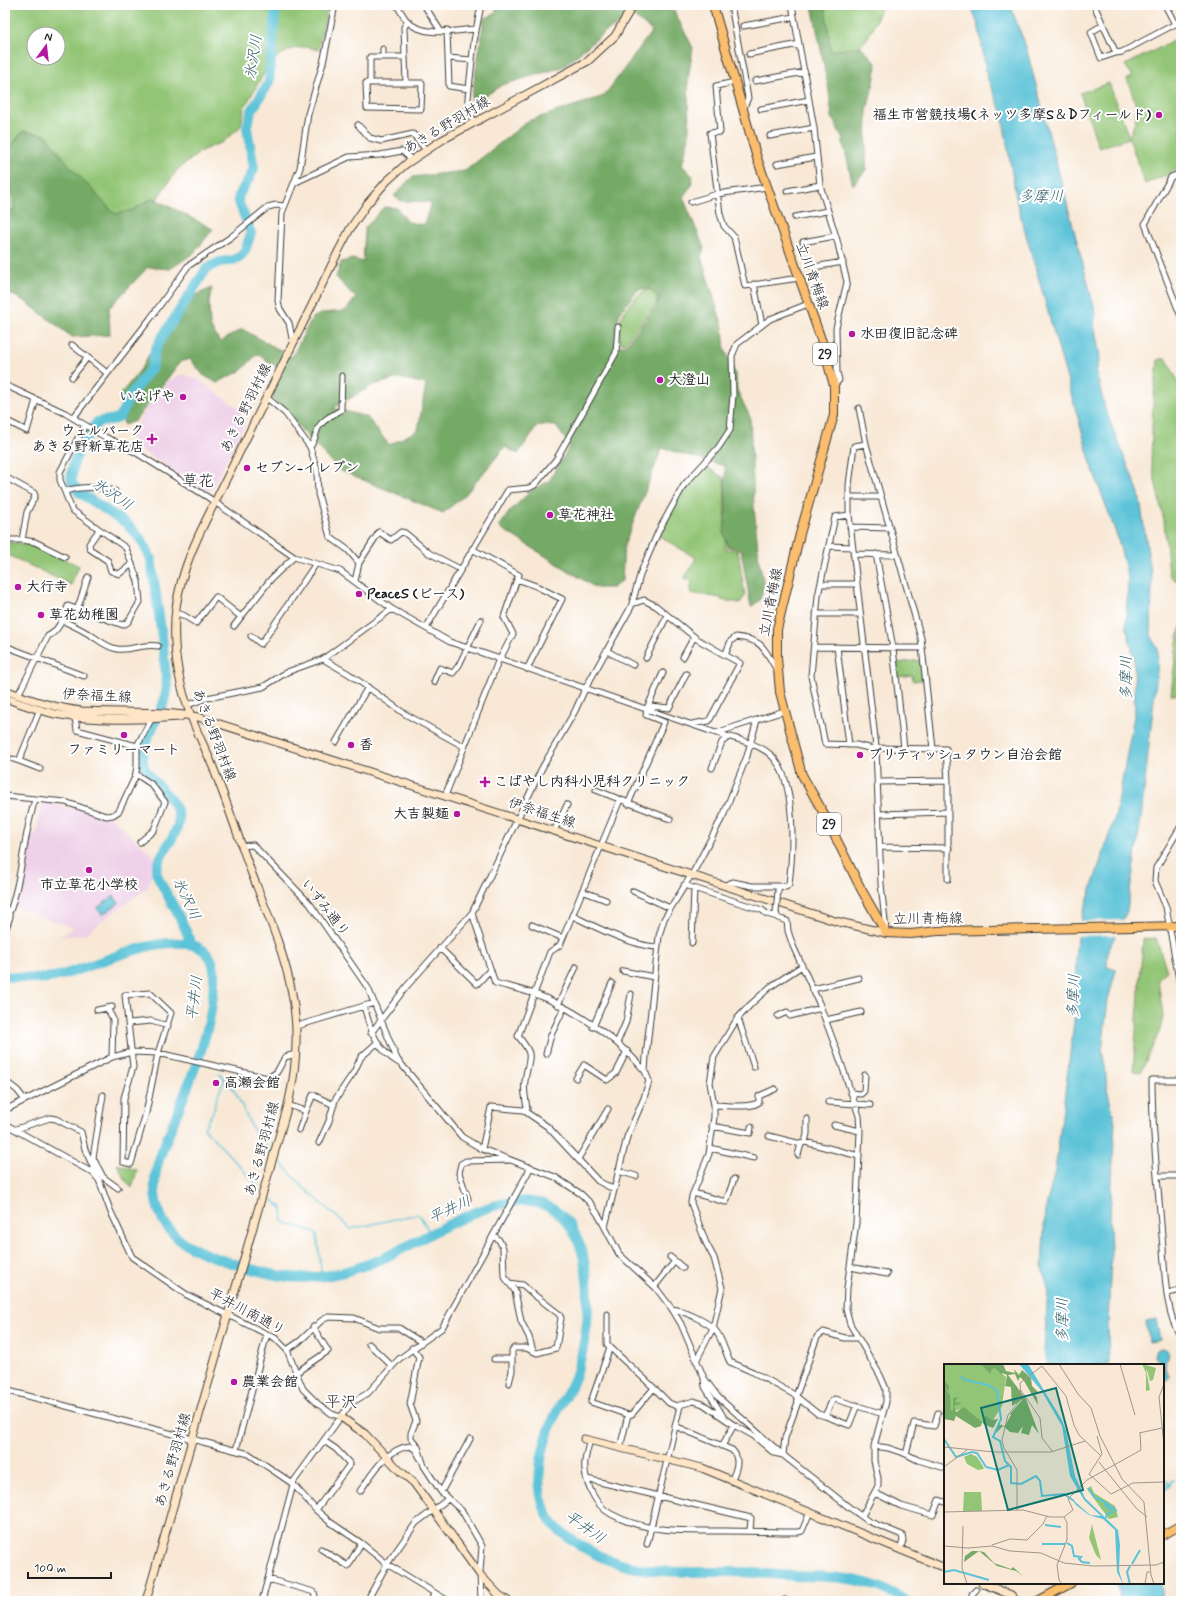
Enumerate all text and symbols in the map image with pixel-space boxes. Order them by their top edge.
north arrow [26,26,66,66]
text: N [43,30,54,45]
water label: 氷沢川 [241,33,267,81]
street label: あきる野羽村線 [400,92,494,158]
place label: 福生市営競技場(ネッツ多摩S＆Dフィールド) [873,106,1151,124]
marker: 福生市営競技場(ネッツ多摩S＆Dフィールド) [1154,110,1164,120]
water label: 多摩川 [1018,187,1064,207]
street label: 立川青梅線 [792,240,832,312]
place label: 水田復旧記念碑 [860,325,958,343]
marker: 水田復旧記念碑 [847,329,857,339]
road number: 29 [813,343,837,365]
street label: あきる野羽村線 [216,360,276,456]
place label: 大澄山 [668,371,710,389]
marker: 大澄山 [655,375,665,385]
place label: いなげや [119,388,175,406]
marker: いなげや [178,392,188,402]
place label: ウェルパーク あきる野新草花店 [32,422,144,456]
marker: ウェルパーク あきる野新草花店 [147,434,157,444]
place label: セブン-イレブン [255,459,359,477]
marker: セブン-イレブン [242,463,252,473]
district label: 草花 [182,471,214,492]
water label: 氷沢川 [88,474,136,516]
place label: 草花神社 [558,506,614,524]
marker: 草花神社 [545,510,555,520]
street label: 立川青梅線 [755,566,787,638]
place label: 大行寺 [26,578,68,596]
marker: 大行寺 [13,582,23,592]
place label: PeaceS (ピース) [367,585,464,603]
marker: PeaceS (ピース) [354,589,364,599]
place label: 草花幼稚園 [49,606,119,624]
marker: 草花幼稚園 [36,610,46,620]
water label: 多摩川 [1117,655,1137,701]
street label: 伊奈福生線 [62,685,132,707]
street label: あきる野羽村線 [188,686,240,784]
marker: ファミリーマート [119,730,129,740]
place label: 香 [359,736,373,754]
marker: 香 [346,740,356,750]
place label: ファミリーマート [68,741,180,759]
place label: ブリティッシュタウン自治会館 [868,746,1062,764]
marker: ブリティッシュタウン自治会館 [855,750,865,760]
place label: こばやし内科小児科クリニック [494,773,690,791]
marker: こばやし内科小児科クリニック [479,776,491,788]
street label: 伊奈福生線 [506,794,578,832]
place label: 大吉製麺 [393,805,449,823]
marker: 大吉製麺 [452,809,462,819]
road number: 29 [817,813,841,835]
marker: 市立草花小学校 [84,865,94,875]
water label: 氷沢川 [167,874,205,924]
street label: いずみ通り [297,875,353,941]
place label: 市立草花小学校 [40,876,138,894]
street label: 立川青梅線 [893,909,963,929]
water label: 多摩川 [1063,973,1085,1019]
water label: 平井川 [182,974,208,1022]
place label: 高瀬会館 [224,1074,280,1092]
marker: 高瀬会館 [211,1078,221,1088]
street label: あきる野羽村線 [241,1099,283,1199]
water label: 平井川 [425,1191,475,1229]
street label: 平井川南通り [206,1284,288,1340]
water label: 多摩川 [1053,1297,1073,1343]
inset map [944,1364,1164,1584]
place label: 農業会館 [242,1373,298,1391]
marker: 農業会館 [229,1377,239,1387]
district label: 平沢 [325,1392,357,1413]
street label: あきる野羽村線 [151,1411,195,1509]
water label: 平井川 [561,1507,609,1549]
scale bar [28,1554,111,1580]
text: 100 m [34,1561,66,1577]

